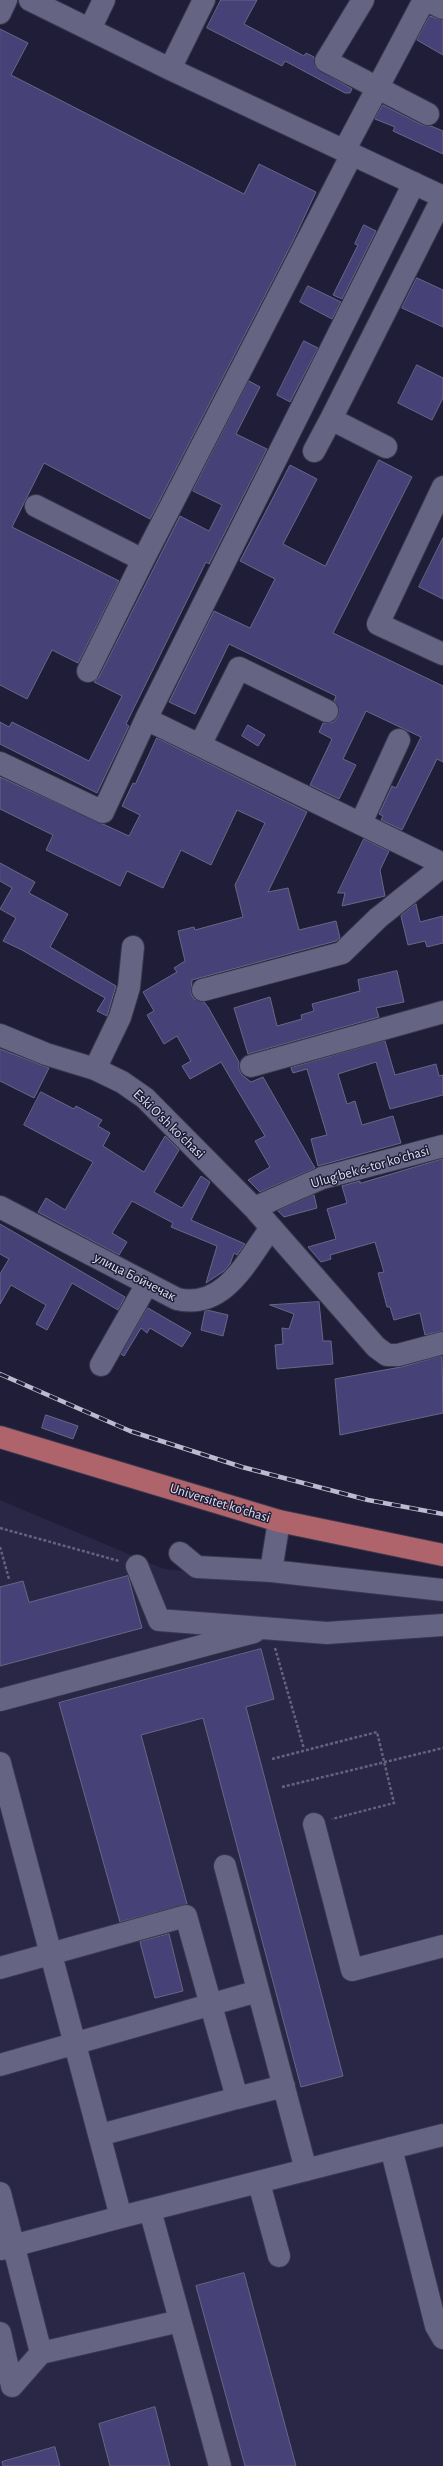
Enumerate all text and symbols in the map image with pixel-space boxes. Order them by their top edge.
street label: Eski Oʻsh koʻchasi [130,1086,208,1162]
street label: Ulug‘bek 6-tor koʻchasi [309,1142,431,1192]
street label: улица Бойчечак [91,1249,179,1305]
street label: Universitet kо‘chasi [168,1480,272,1526]

